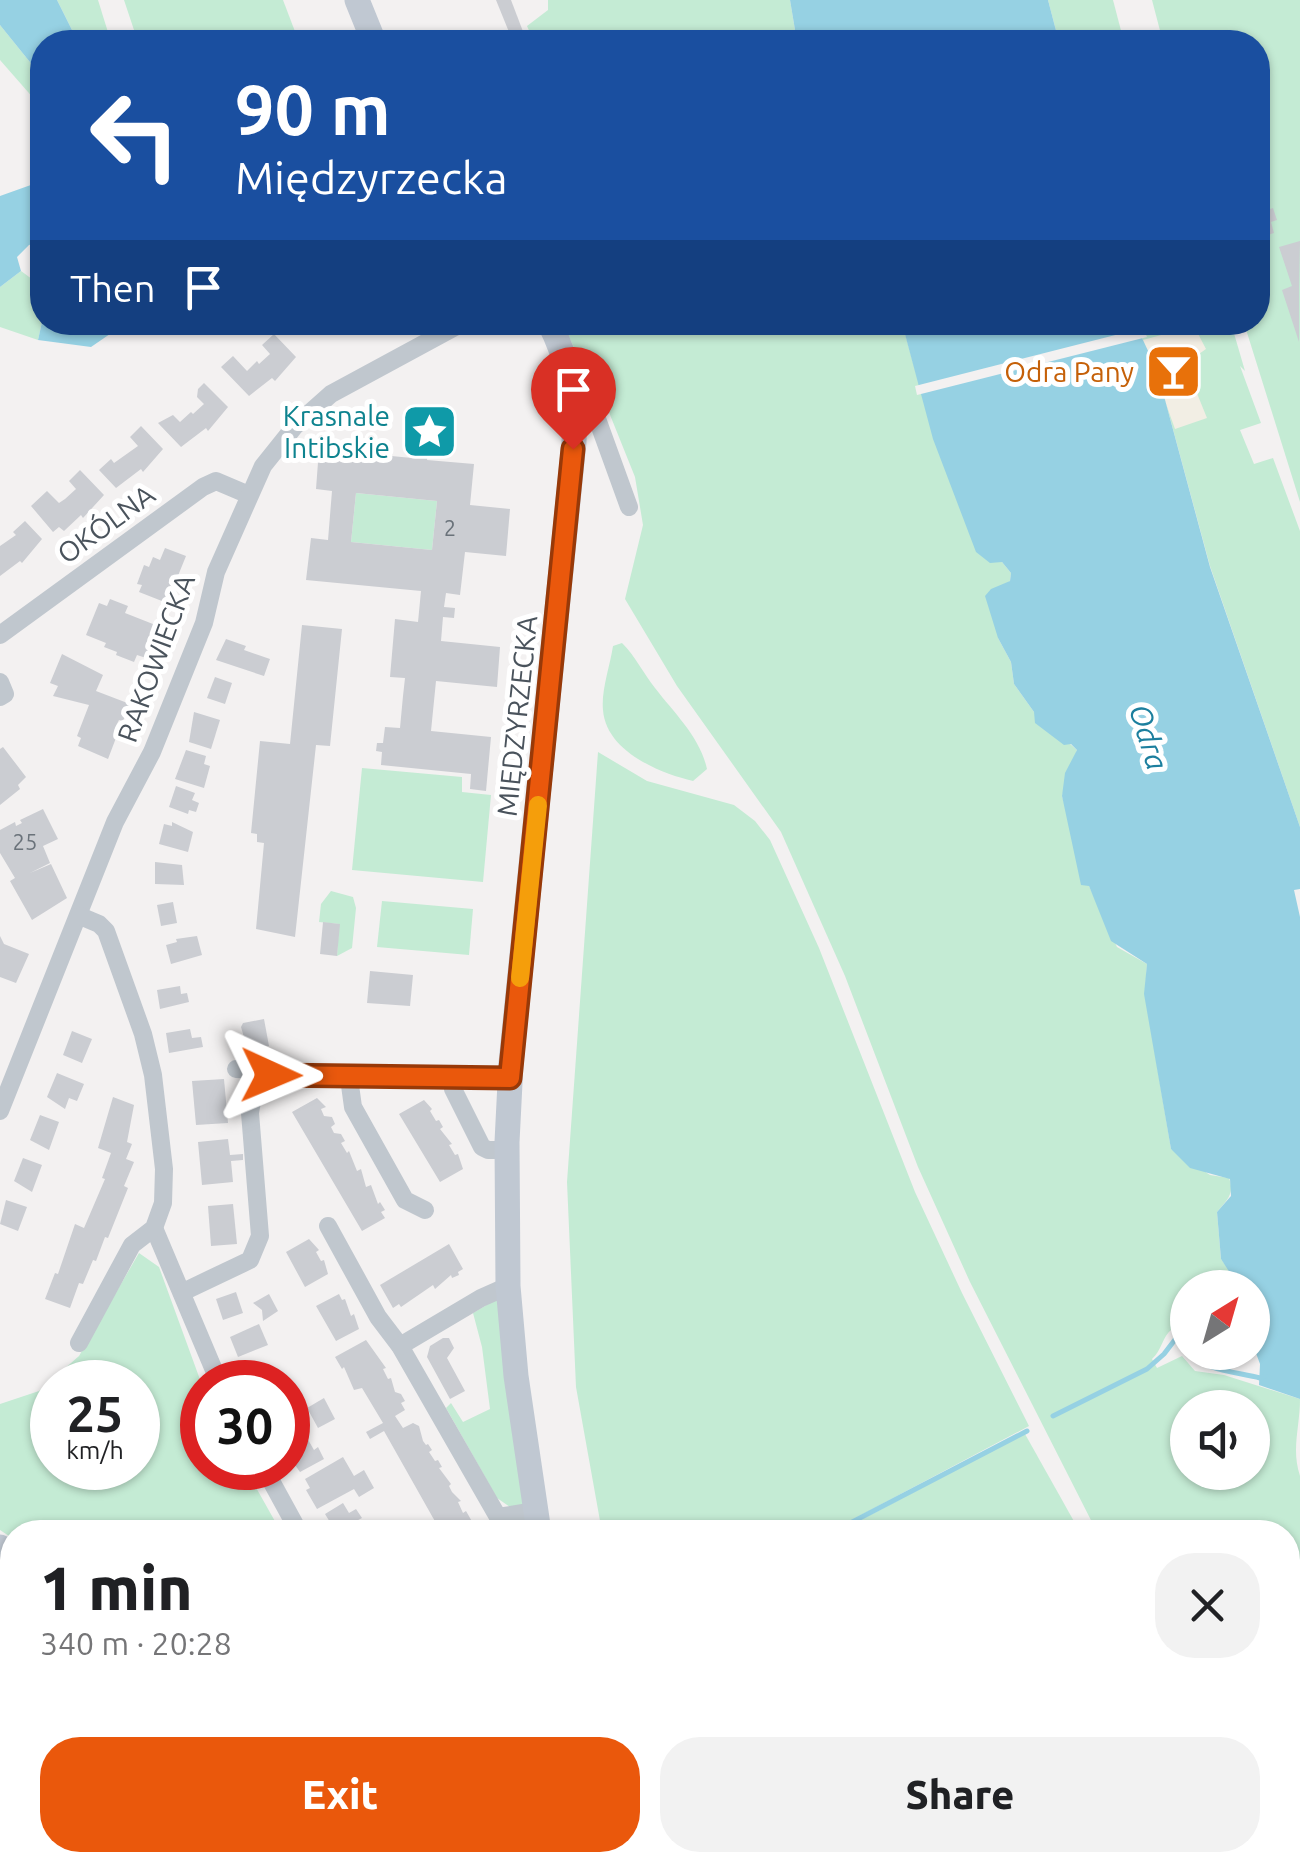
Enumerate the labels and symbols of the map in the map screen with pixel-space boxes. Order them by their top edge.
bar icon: Odra Pany [1143,342,1203,402]
pin [531,347,616,450]
place label: Odra Pany [1004,356,1134,387]
place label: Krasnale Intibskie [283,400,390,463]
place icon: Krasnale Intibskie [399,402,459,462]
street label: OKÓLNA [51,477,160,569]
house number: 2 [444,515,456,540]
street label: RAKOWIECKA [111,570,200,746]
street label: MIĘDZYRZECKA [491,614,542,818]
water label: Odra [1123,700,1175,774]
house number: 25 [13,829,37,854]
position arrow [219,1023,323,1127]
north arrow [1170,1270,1270,1370]
speed limit sign: 30 [180,1360,310,1490]

